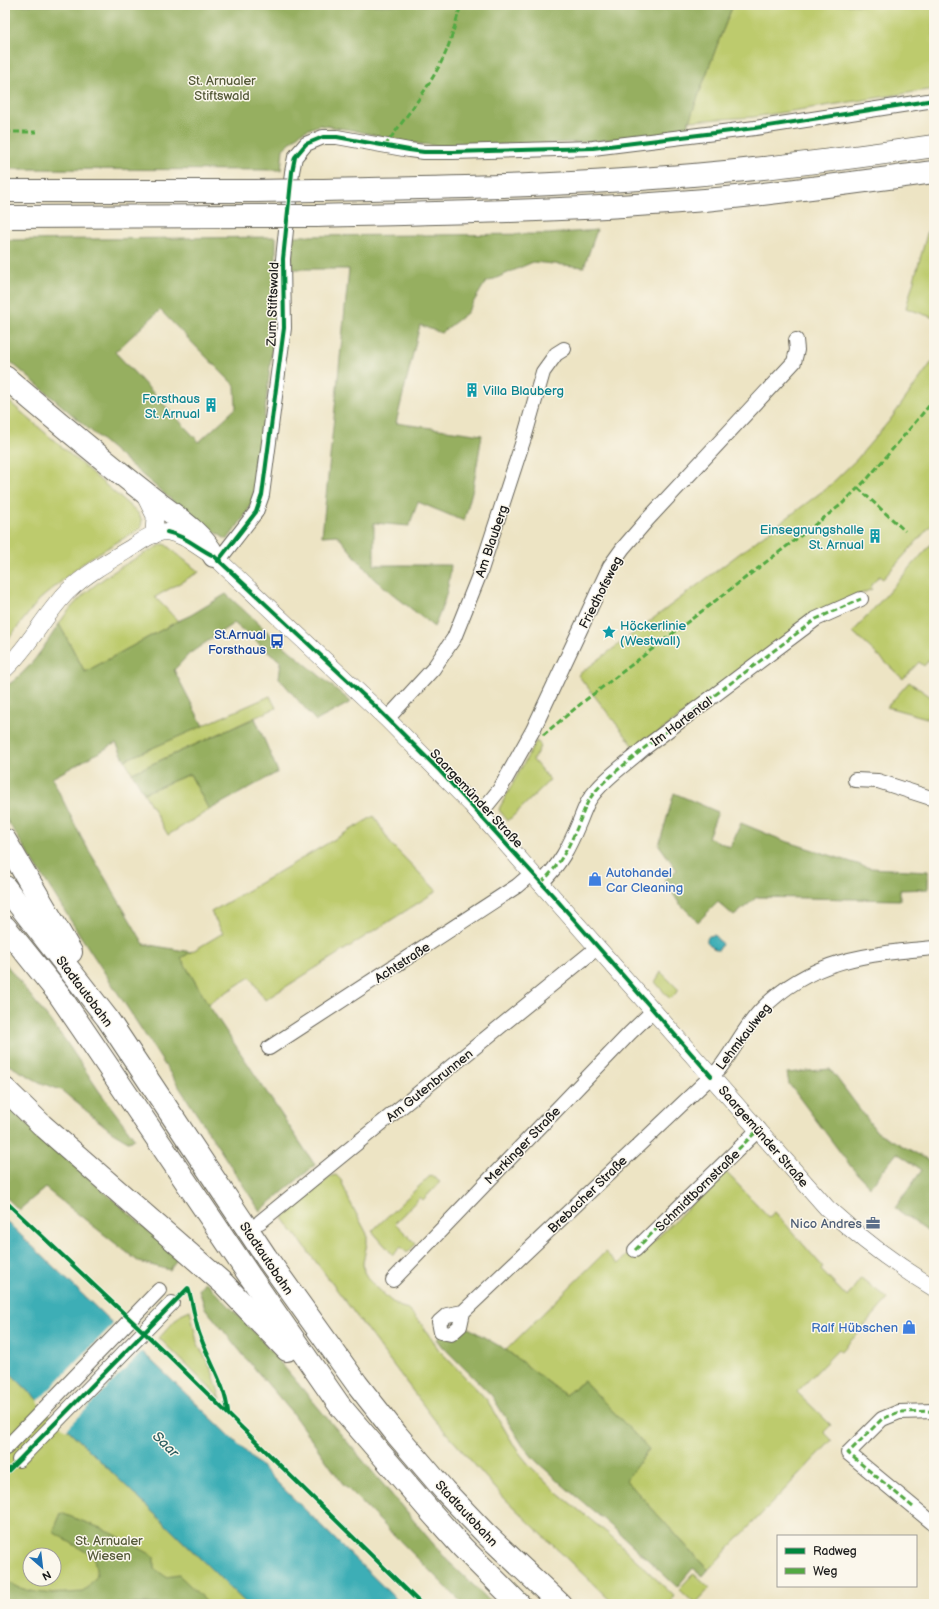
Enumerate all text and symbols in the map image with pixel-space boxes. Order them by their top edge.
park label: St. Arnualer Stiftswald [188,73,256,104]
street label: Zum Stiftswald [263,262,282,347]
building icon: Villa Blauberg [464,382,480,398]
place label: Villa Blauberg [483,383,564,399]
place label: Forsthaus St. Arnual [142,391,201,422]
building icon: Forsthaus St. Arnual [203,397,219,413]
street label: Am Blauberg [472,503,512,580]
place label: Einsegnungshalle St. Arnual [760,522,864,553]
building icon: Einsegnungshalle St. Arnual [867,528,883,544]
street label: Friedhofsweg [576,554,626,631]
place label: Höckerlinie (Westwall) [620,618,687,649]
place icon: Höckerlinie (Westwall) [601,624,617,640]
place label: St.Arnual Forsthaus [208,627,267,658]
bus stop icon: St.Arnual Forsthaus [269,633,285,649]
street label: Im Hartental [648,694,715,750]
street label: Saargemünder Straße [426,746,526,852]
place label: Autohandel Car Cleaning [606,865,683,896]
shop icon: Autohandel Car Cleaning [587,871,603,887]
street label: Achtstraße [372,939,433,987]
street label: Stadtautobahn [52,953,116,1030]
street label: Lehmkaulweg [713,1000,775,1073]
street label: Am Gutenbrunnen [383,1046,476,1126]
street label: Saargemünder Straße [715,1083,812,1191]
street label: Merkinger Straße [481,1103,564,1188]
street label: Schmidtbornstraße [652,1146,743,1235]
street label: Brebacher Straße [545,1153,631,1237]
office icon: Nico Andres [865,1215,881,1231]
place label: Nico Andres [790,1216,863,1232]
street label: Stadtautobahn [236,1219,296,1298]
shop icon: Ralf Hübschen [901,1319,917,1335]
place label: Ralf Hübschen [811,1320,898,1336]
water label: Saar [149,1428,183,1462]
street label: Stadtautobahn [432,1477,501,1550]
park label: St. Arnualer Wiesen [75,1533,143,1564]
legend [777,1535,917,1587]
text: Radweg [813,1544,857,1559]
north arrow [22,1547,62,1587]
text: Weg [813,1564,837,1579]
text: N [40,1568,53,1583]

